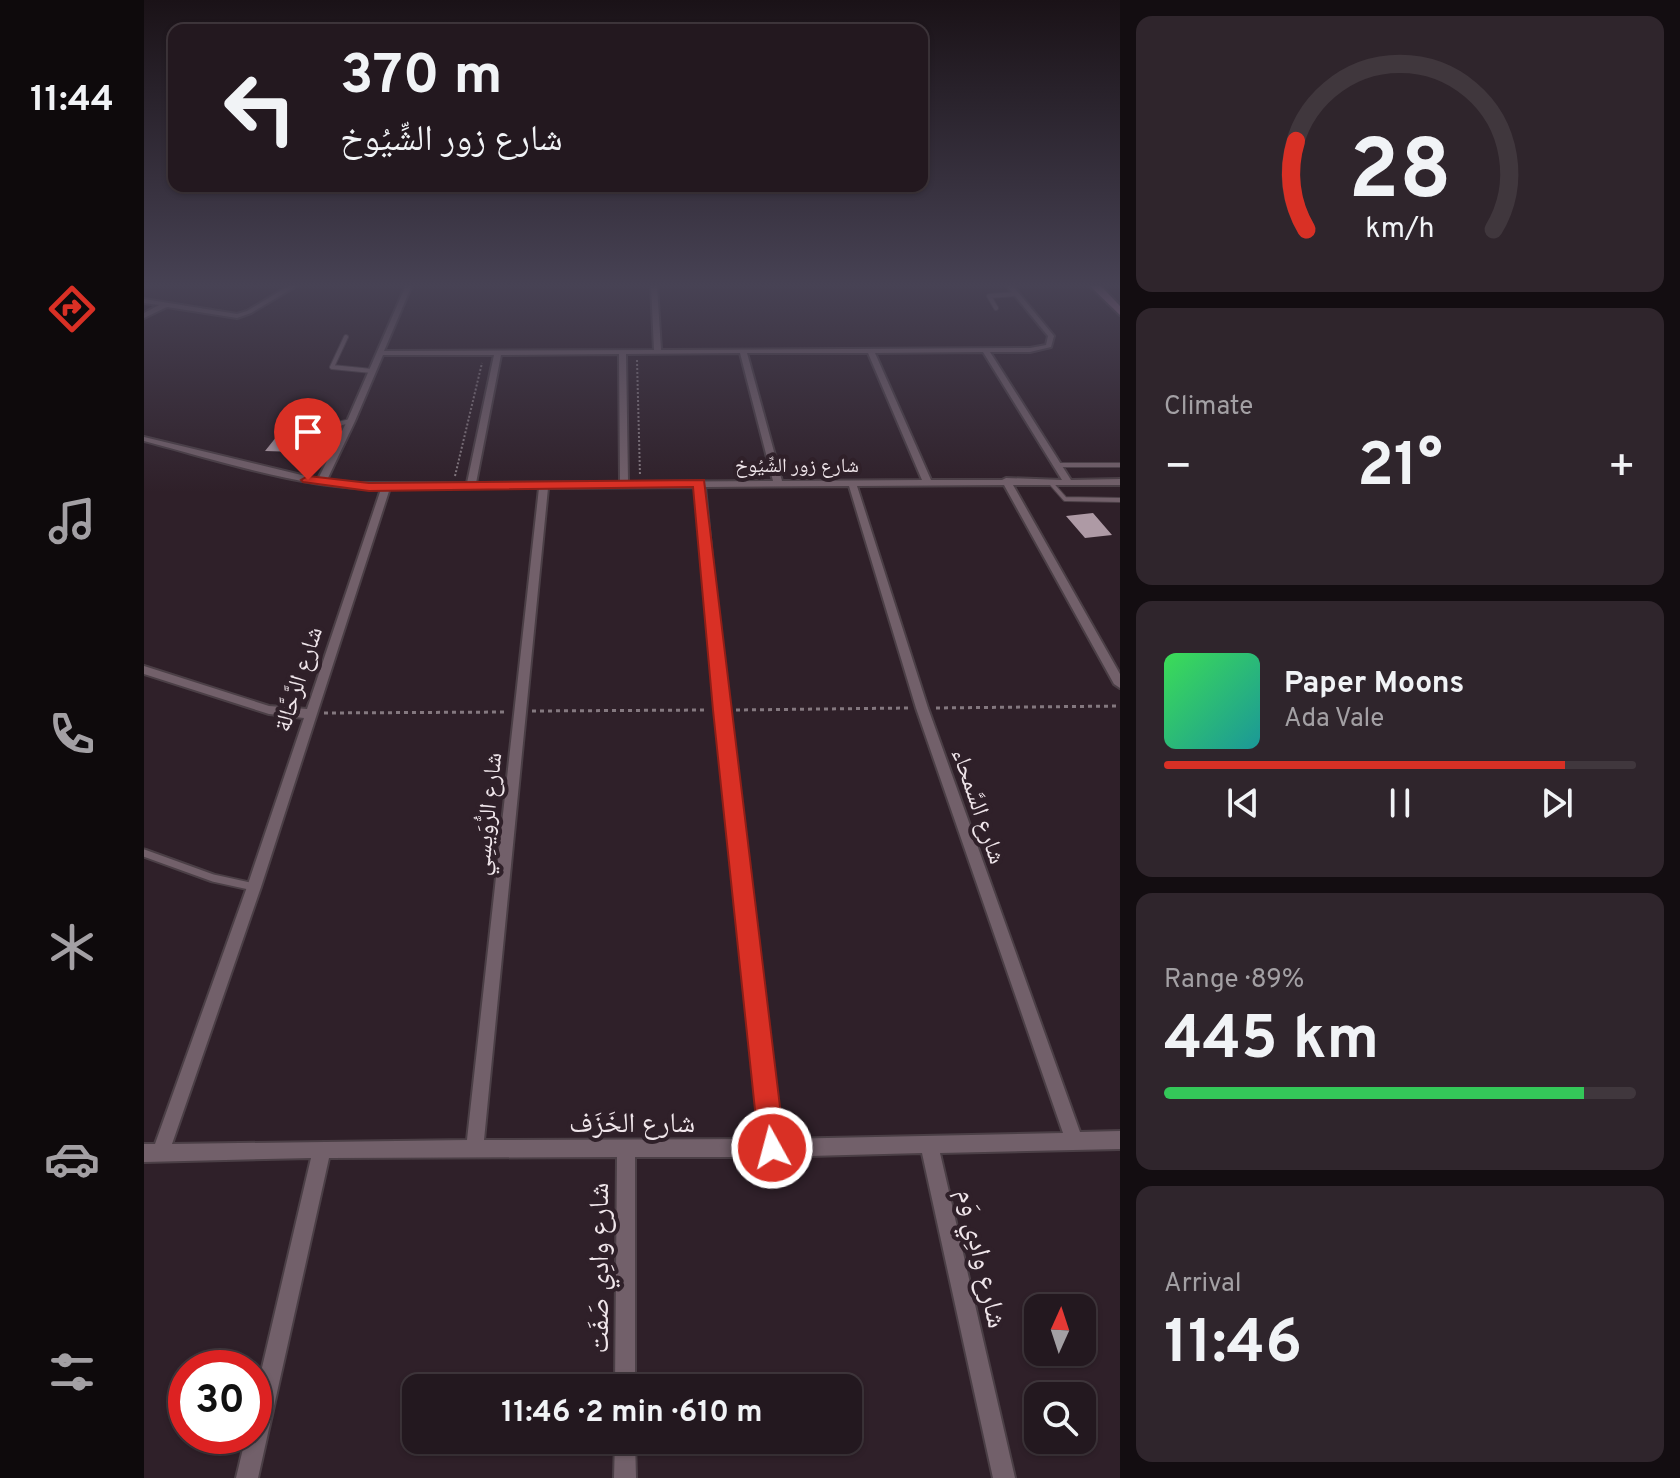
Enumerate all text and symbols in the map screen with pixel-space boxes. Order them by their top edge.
text: 370 m [340,43,503,113]
icon: left [208,56,312,160]
text: 11:44 [30,78,114,124]
text: شارع زور الشِّيُوخ [340,118,563,164]
text: 28 [1348,123,1452,228]
text: km/h [1365,212,1435,248]
icon: directions [44,281,100,337]
text: Climate [1164,391,1253,424]
pin [274,398,342,480]
icon: arrive [286,410,330,454]
text: 21° [1357,431,1443,507]
text: − [1164,441,1192,497]
text: + [1608,441,1636,497]
street label: شارع زور الشِّيُوخ [735,454,859,480]
icon: music [44,493,100,549]
street label: شارع الرَّحَّالة [269,623,331,736]
text: Paper Moons [1284,666,1464,703]
text: Ada Vale [1284,703,1384,736]
icon: phone [44,706,100,762]
street label: شارع السَّمحاء [943,745,1011,868]
street label: شارع الرُّوَيسِي [468,751,512,877]
icon: previous [1221,781,1265,825]
icon: pause [1378,781,1422,825]
icon: next [1535,781,1579,825]
icon: climate [44,919,100,975]
text: Range · 89% [1164,964,1304,997]
text: 445 km [1164,1004,1379,1080]
position arrow [730,1106,814,1190]
street label: شارع الخَزَف [569,1107,695,1143]
icon: car [44,1131,100,1187]
street label: شارع وادِي صَفَت [583,1183,621,1353]
street label: شارع وادِي وَم [945,1186,1014,1332]
text: Arrival [1164,1268,1242,1301]
north arrow [1024,1294,1096,1366]
map controls [1024,1294,1096,1454]
text: 11:46 [1164,1308,1302,1384]
icon: filters [44,1344,100,1400]
speed limit sign: 30 [168,1350,272,1454]
button: search [1024,1382,1096,1454]
text: 11:46 · 2 min · 610 m [501,1395,763,1432]

